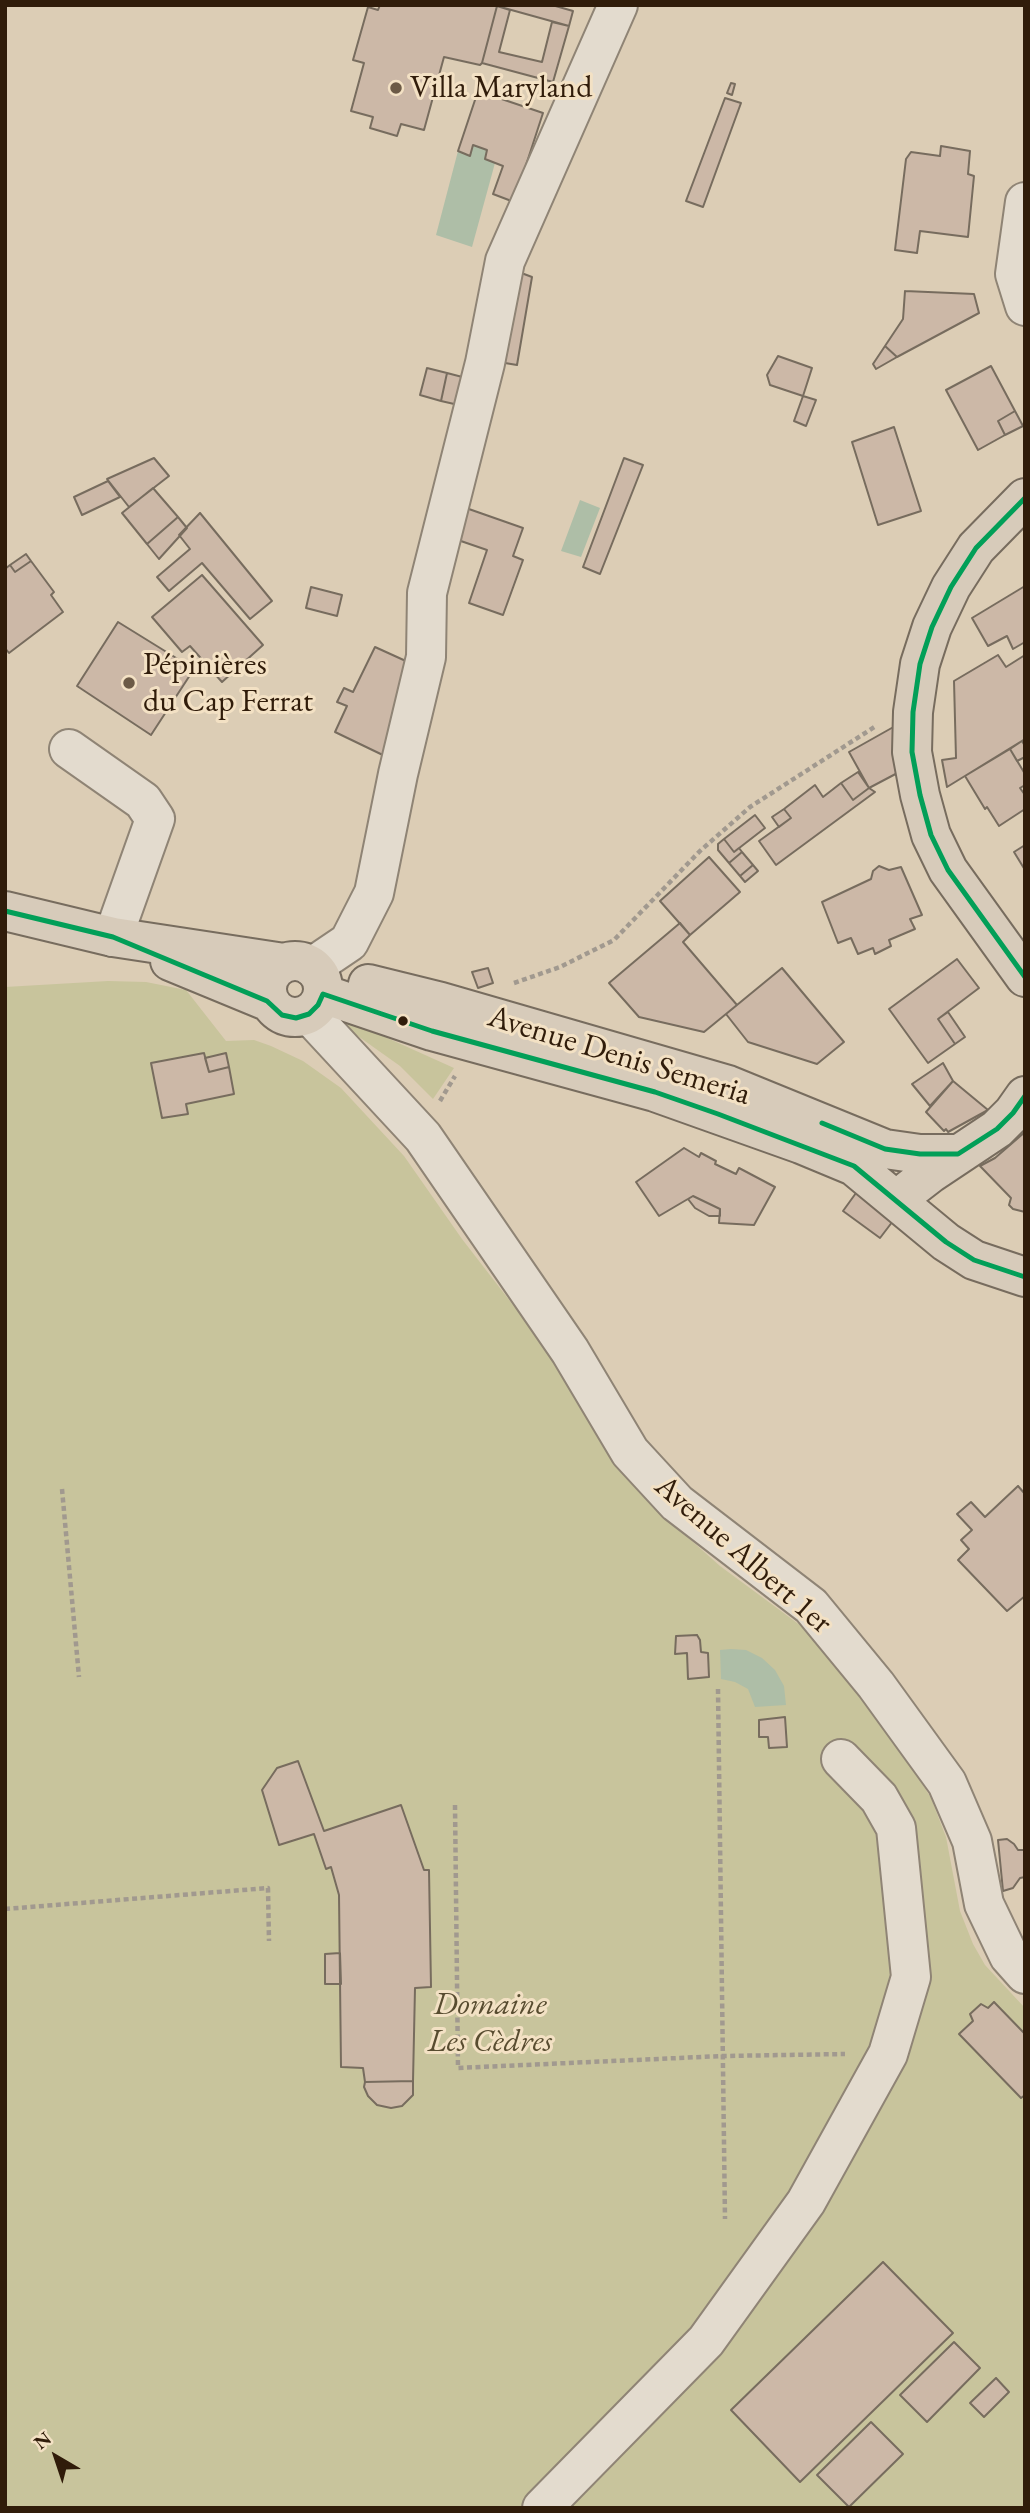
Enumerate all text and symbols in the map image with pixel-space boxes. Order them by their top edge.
place label: Villa Maryland [410,69,592,107]
marker: Villa Maryland [388,80,404,96]
place label: Pépinières du Cap Ferrat [143,646,313,721]
marker: Pépinières du Cap Ferrat [121,675,137,691]
street label: Avenue Denis Semeria [483,998,755,1114]
unlabelled marker [396,1014,410,1028]
street label: Avenue Albert 1er [646,1467,840,1643]
park label: Domaine Les Cèdres [428,1986,552,2061]
north arrow [21,2422,91,2492]
text: N [29,2426,56,2455]

